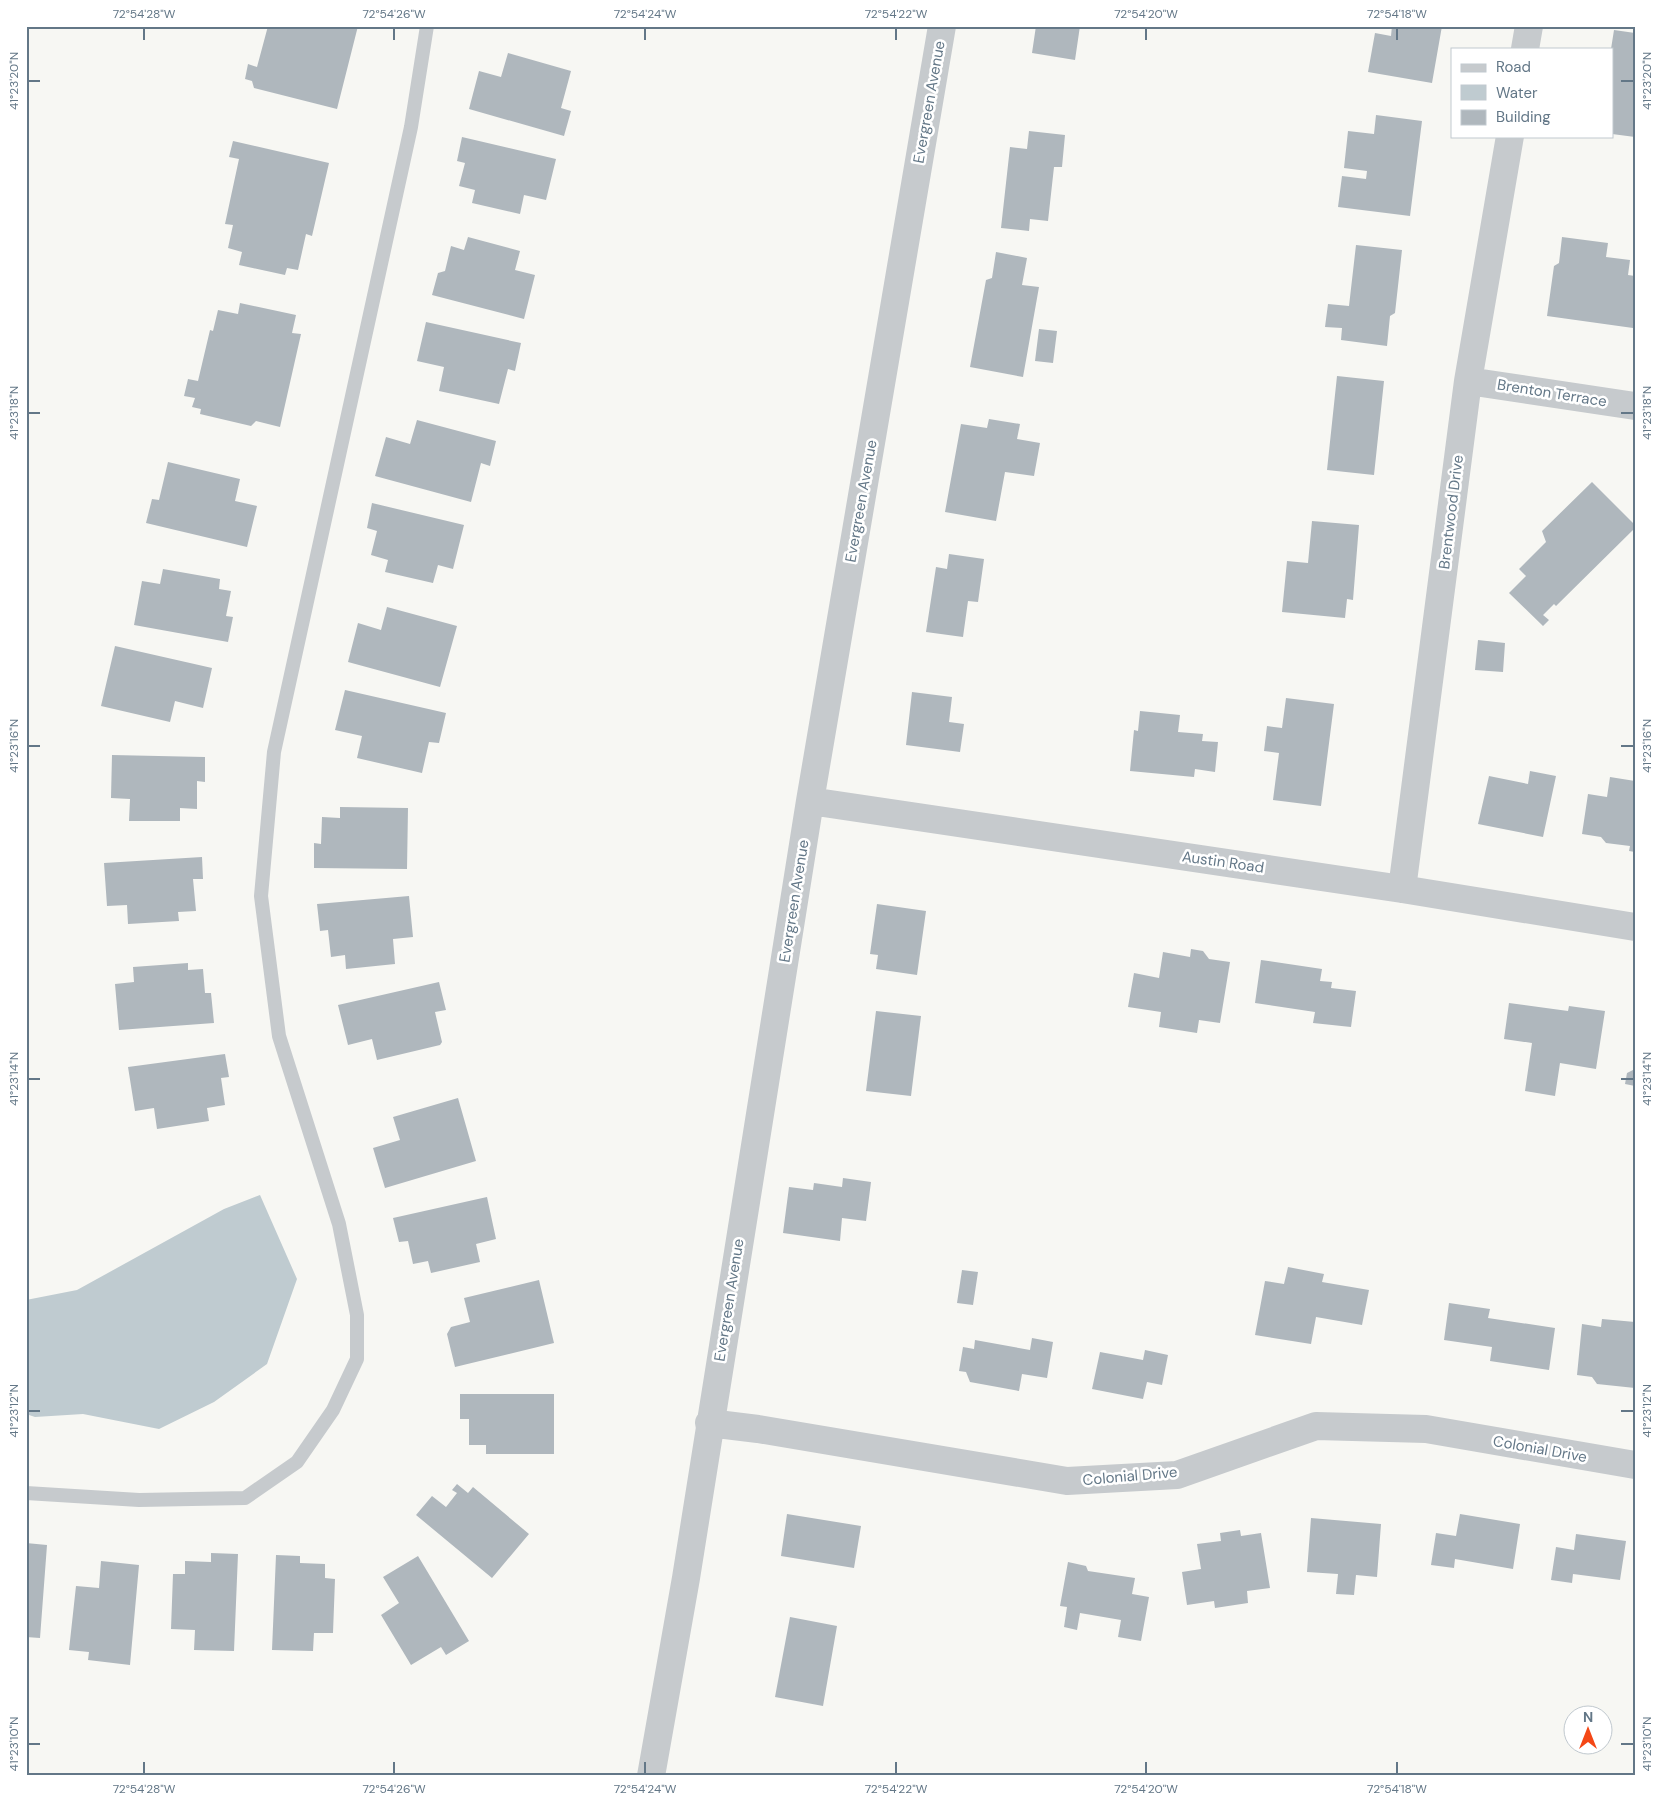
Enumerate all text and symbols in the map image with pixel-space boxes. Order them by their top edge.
text: 72°54'28"W [113,6,176,22]
text: 72°54'26"W [362,6,426,22]
text: 72°54'24"W [614,6,677,22]
text: 72°54'22"W [865,6,928,22]
text: 72°54'20"W [1114,6,1178,22]
text: 72°54'18"W [1367,6,1427,22]
street label: Evergreen Avenue [908,39,950,165]
legend [1451,48,1614,138]
text: 41°23'20"N [6,52,22,110]
text: 41°23'20"N [1639,52,1655,110]
text: Road [1496,57,1531,77]
text: Water [1496,83,1538,103]
text: Building [1496,107,1551,127]
street label: Brenton Terrace [1496,374,1608,412]
text: 41°23'18"N [6,386,22,440]
text: 41°23'18"N [1639,386,1655,440]
street label: Evergreen Avenue [840,438,882,564]
street label: Brentwood Drive [1434,454,1468,570]
text: 41°23'16"N [6,719,22,773]
text: 41°23'16"N [1639,719,1655,773]
street label: Evergreen Avenue [774,838,814,964]
street label: Austin Road [1181,846,1265,878]
text: 41°23'14"N [6,1052,22,1106]
text: 41°23'14"N [1639,1052,1655,1106]
street label: Evergreen Avenue [709,1237,749,1363]
text: 41°23'12"N [6,1384,22,1438]
text: 41°23'12"N [1639,1384,1655,1438]
street label: Colonial Drive [1491,1431,1589,1467]
street label: Colonial Drive [1082,1462,1178,1490]
north arrow [1564,1704,1614,1754]
text: N [1583,1708,1593,1726]
text: 41°23'10"N [6,1717,22,1771]
text: 41°23'10"N [1639,1717,1655,1771]
text: 72°54'28"W [113,1781,176,1797]
text: 72°54'26"W [362,1781,426,1797]
text: 72°54'24"W [614,1781,677,1797]
text: 72°54'22"W [865,1781,928,1797]
text: 72°54'20"W [1114,1781,1178,1797]
text: 72°54'18"W [1367,1781,1427,1797]

